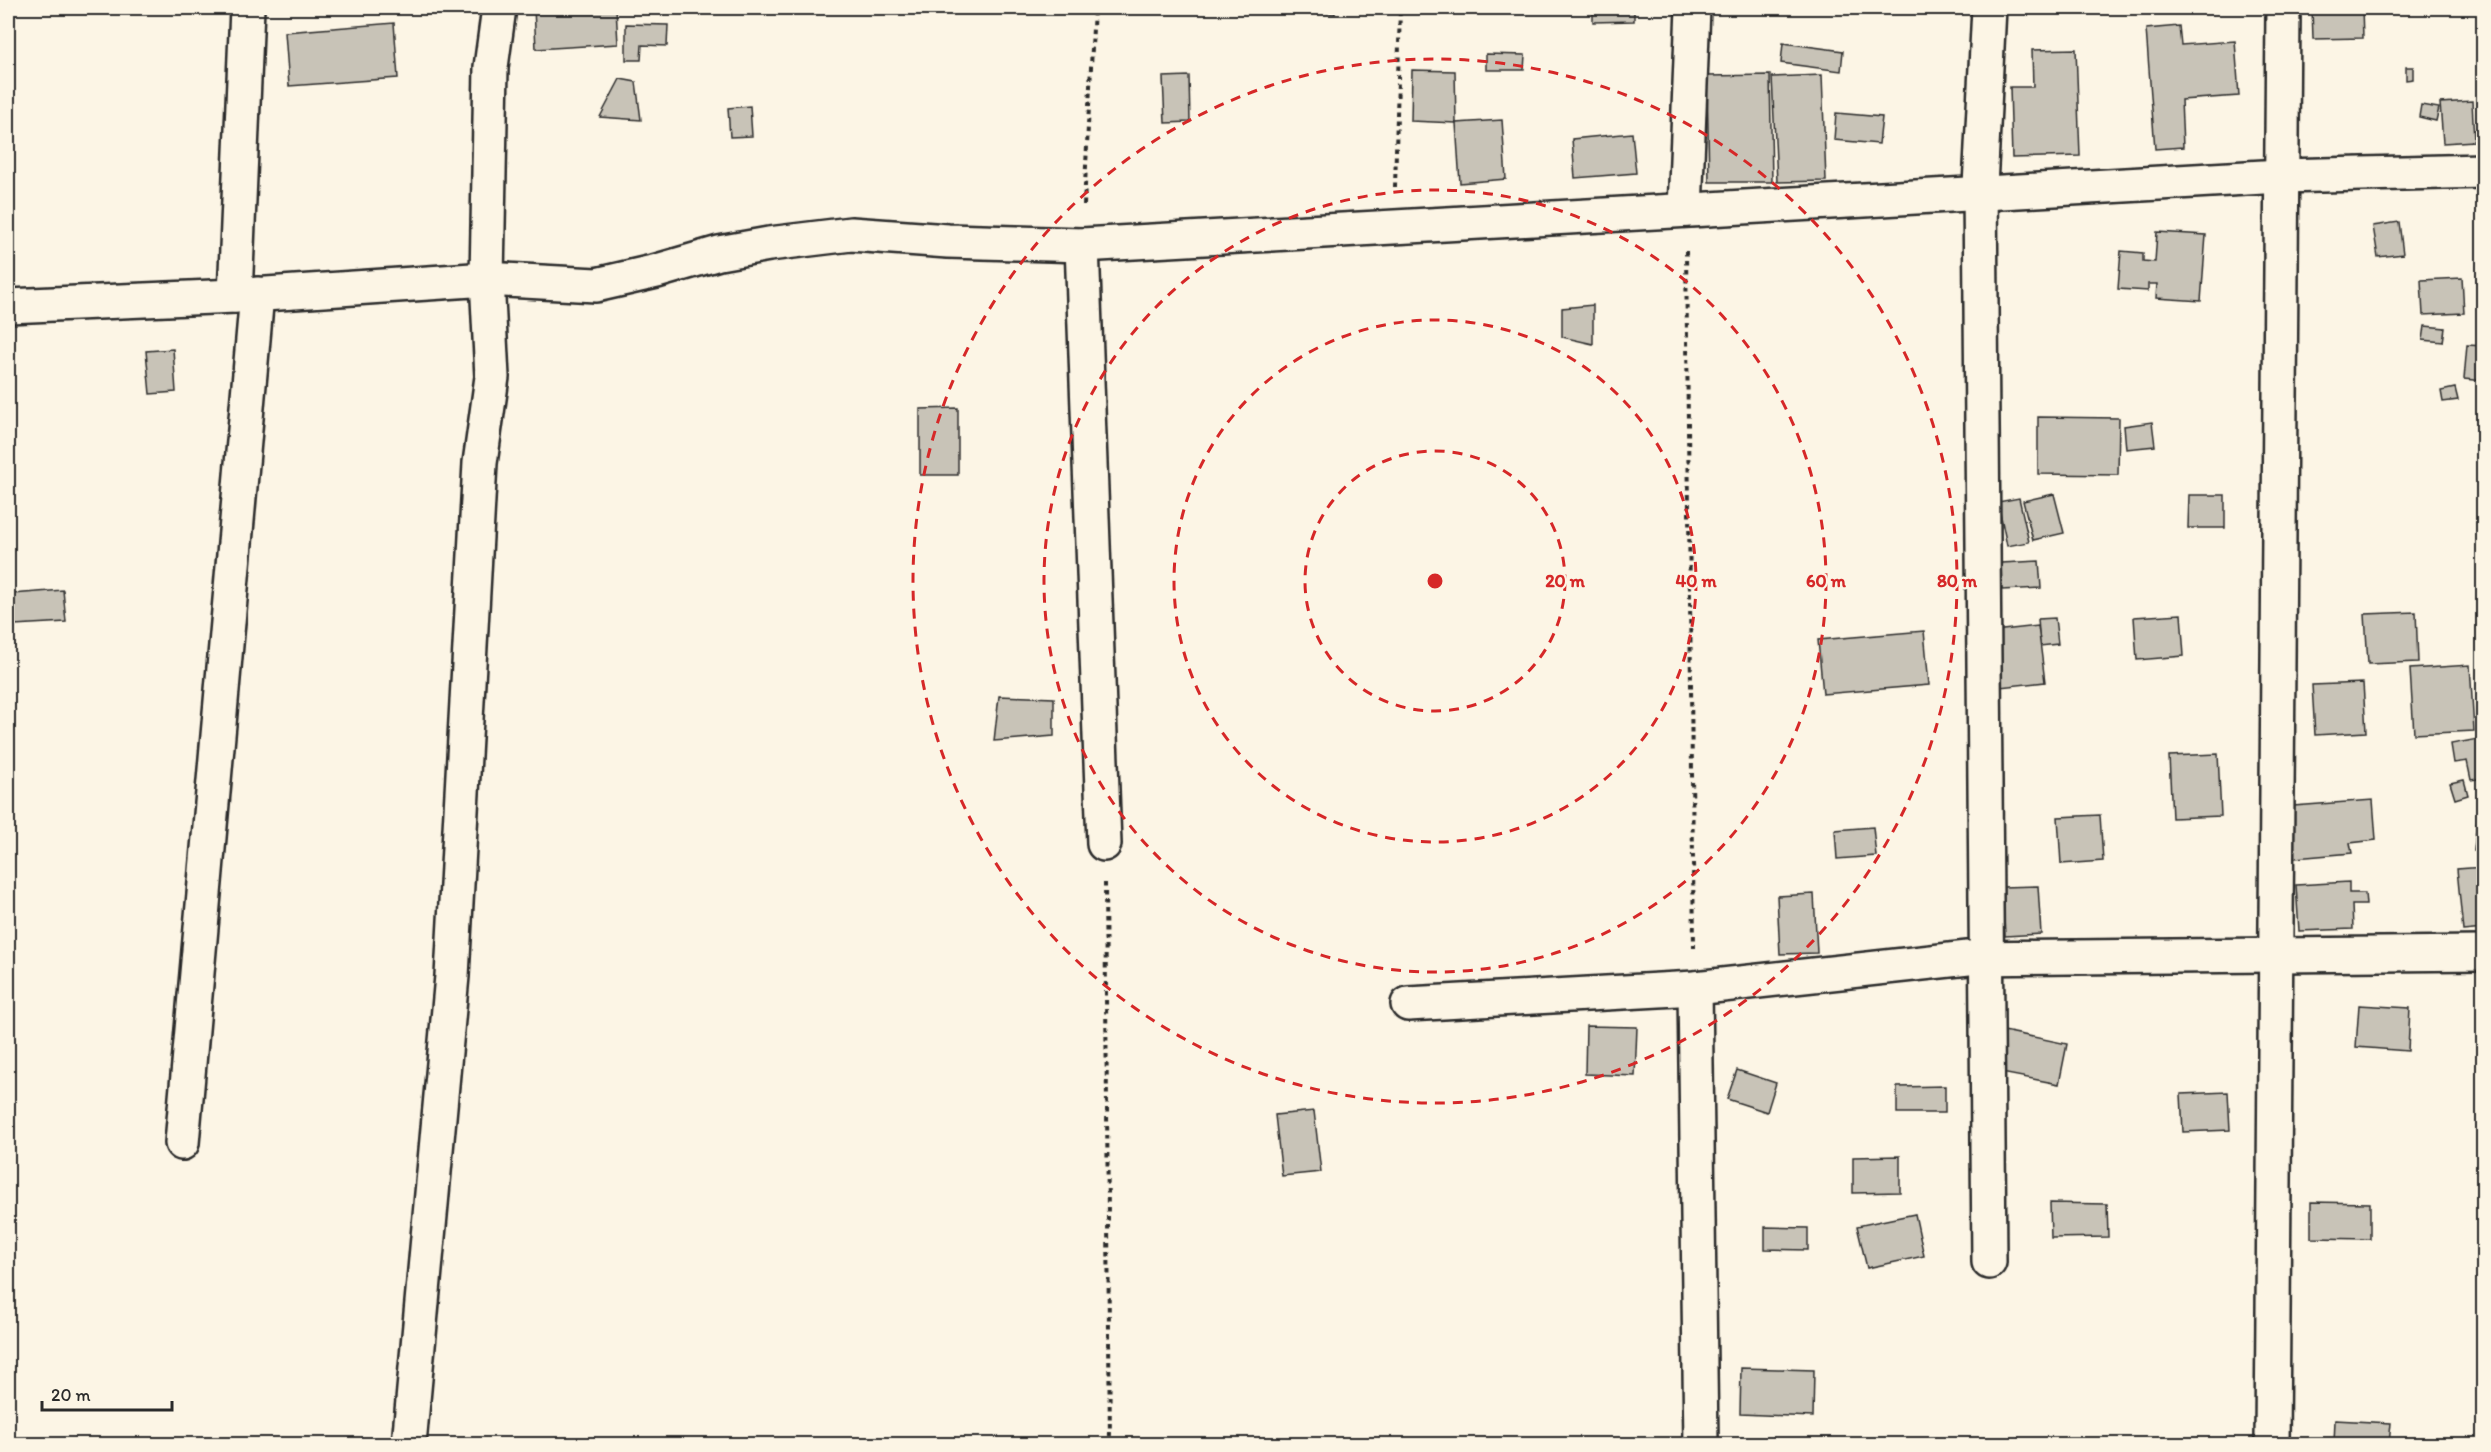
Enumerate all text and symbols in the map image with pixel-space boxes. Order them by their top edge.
text: 20 m [1545,570,1586,592]
text: 40 m [1675,570,1717,592]
text: 60 m [1806,570,1847,592]
text: 80 m [1937,570,1978,592]
centre of rings [1425,571,1445,591]
scale bar [42,1374,172,1412]
text: 20 m [51,1384,91,1406]

